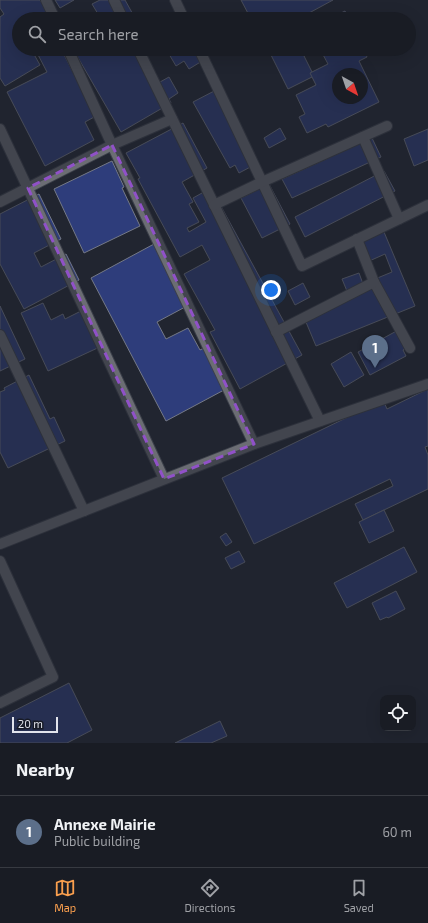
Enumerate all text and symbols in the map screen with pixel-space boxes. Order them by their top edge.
search box [12,12,416,56]
icon: search [26,23,48,45]
text: Search here [58,25,139,43]
north arrow [332,68,368,104]
your location [261,280,281,300]
pin: 1 [362,335,388,368]
map controls [380,695,416,731]
button: locate [380,695,416,731]
scale bar [12,715,58,734]
text: 20 m [18,717,43,730]
text: Nearby [16,759,74,779]
text: Annexe Mairie [54,815,156,833]
text: 1 [26,824,32,840]
text: 60 m [382,824,412,840]
text: Public building [54,833,140,849]
tab: Map [54,877,76,914]
tab: Directions [185,877,235,914]
tab: Saved [344,877,374,914]

